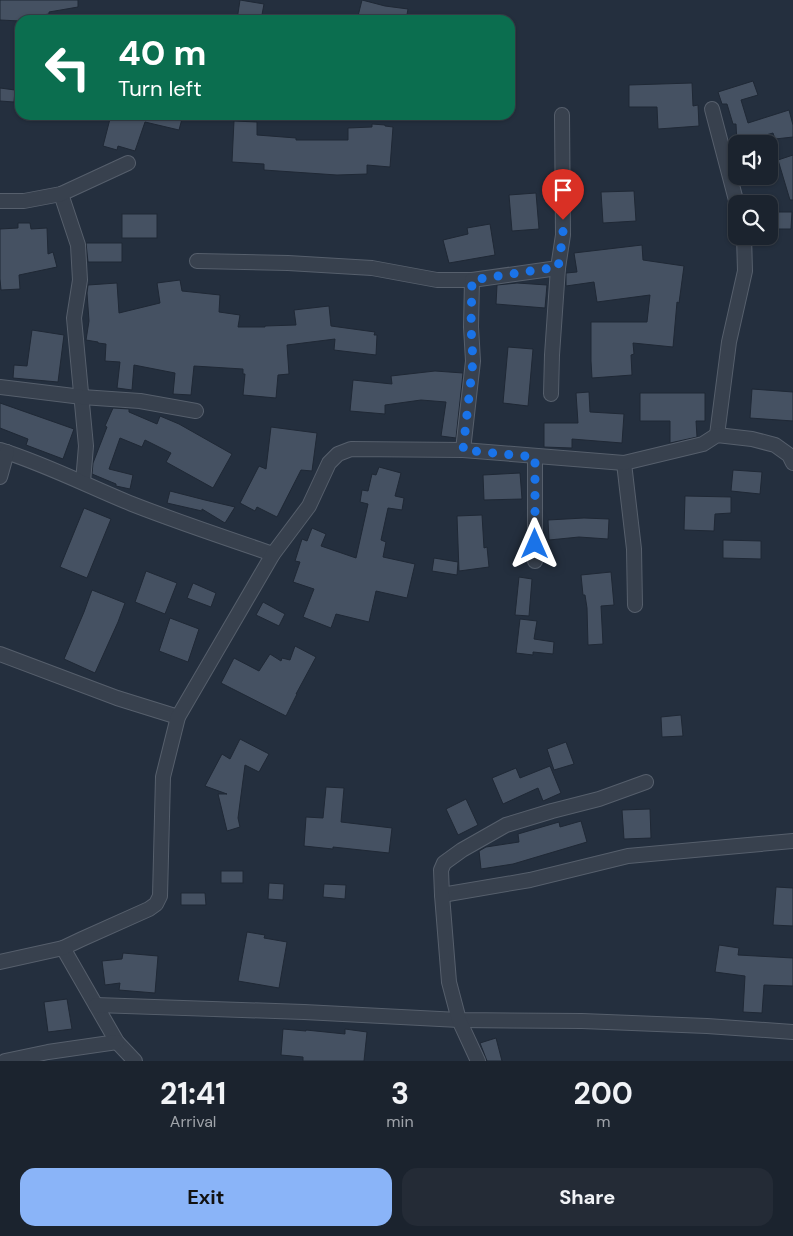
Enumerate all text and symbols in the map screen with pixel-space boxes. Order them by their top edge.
text: 40 m [118,30,207,76]
icon: left [35,35,100,100]
text: Turn left [118,74,202,103]
map controls [728,135,778,245]
button: sound [728,135,778,185]
pin [542,169,584,220]
icon: arrive [549,176,577,204]
button: search [728,195,778,245]
position arrow [508,517,560,569]
text: 21:41 [160,1074,226,1113]
text: 3 [391,1074,409,1113]
text: 200 [574,1074,633,1113]
text: Arrival [170,1111,216,1132]
text: min [386,1111,414,1132]
text: m [596,1111,610,1132]
button: Exit [20,1168,392,1226]
button: Share [402,1168,773,1226]

